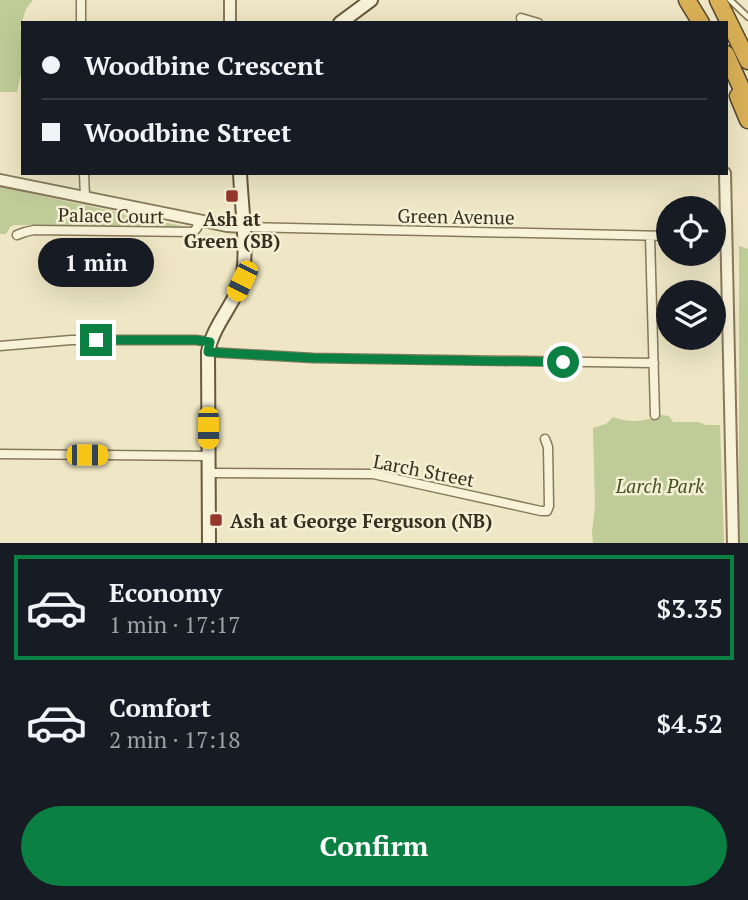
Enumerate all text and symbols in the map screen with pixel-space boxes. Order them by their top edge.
text: Woodbine Crescent [84,48,324,82]
text: Woodbine Street [84,115,291,149]
marker: Ash at Green (SB) [224,188,240,204]
map controls [656,196,726,350]
button: locate [656,196,726,266]
street label: Palace Court [58,202,164,228]
street label: Green Avenue [397,202,515,230]
place label: Ash at Green (SB) [184,206,280,253]
callout: 1 min [38,238,154,288]
text: 1 min [65,247,127,278]
car [224,258,261,304]
button: layers [656,280,726,350]
route end [80,324,112,356]
route start [547,346,579,378]
car [198,407,219,449]
car [67,445,109,466]
street label: Larch Street [371,448,477,492]
park label: Larch Park [615,473,705,498]
place label: Ash at George Ferguson (NB) [230,508,492,533]
marker: Ash at George Ferguson (NB) [208,512,224,528]
text: Economy [109,575,222,609]
icon: car [25,576,88,639]
text: $3.35 [657,591,723,625]
text: 1 min · 17:17 [109,609,241,640]
text: Comfort [109,690,211,724]
icon: car [25,691,88,754]
text: $4.52 [657,706,723,740]
text: 2 min · 17:18 [109,724,241,755]
button: Confirm [21,806,727,886]

